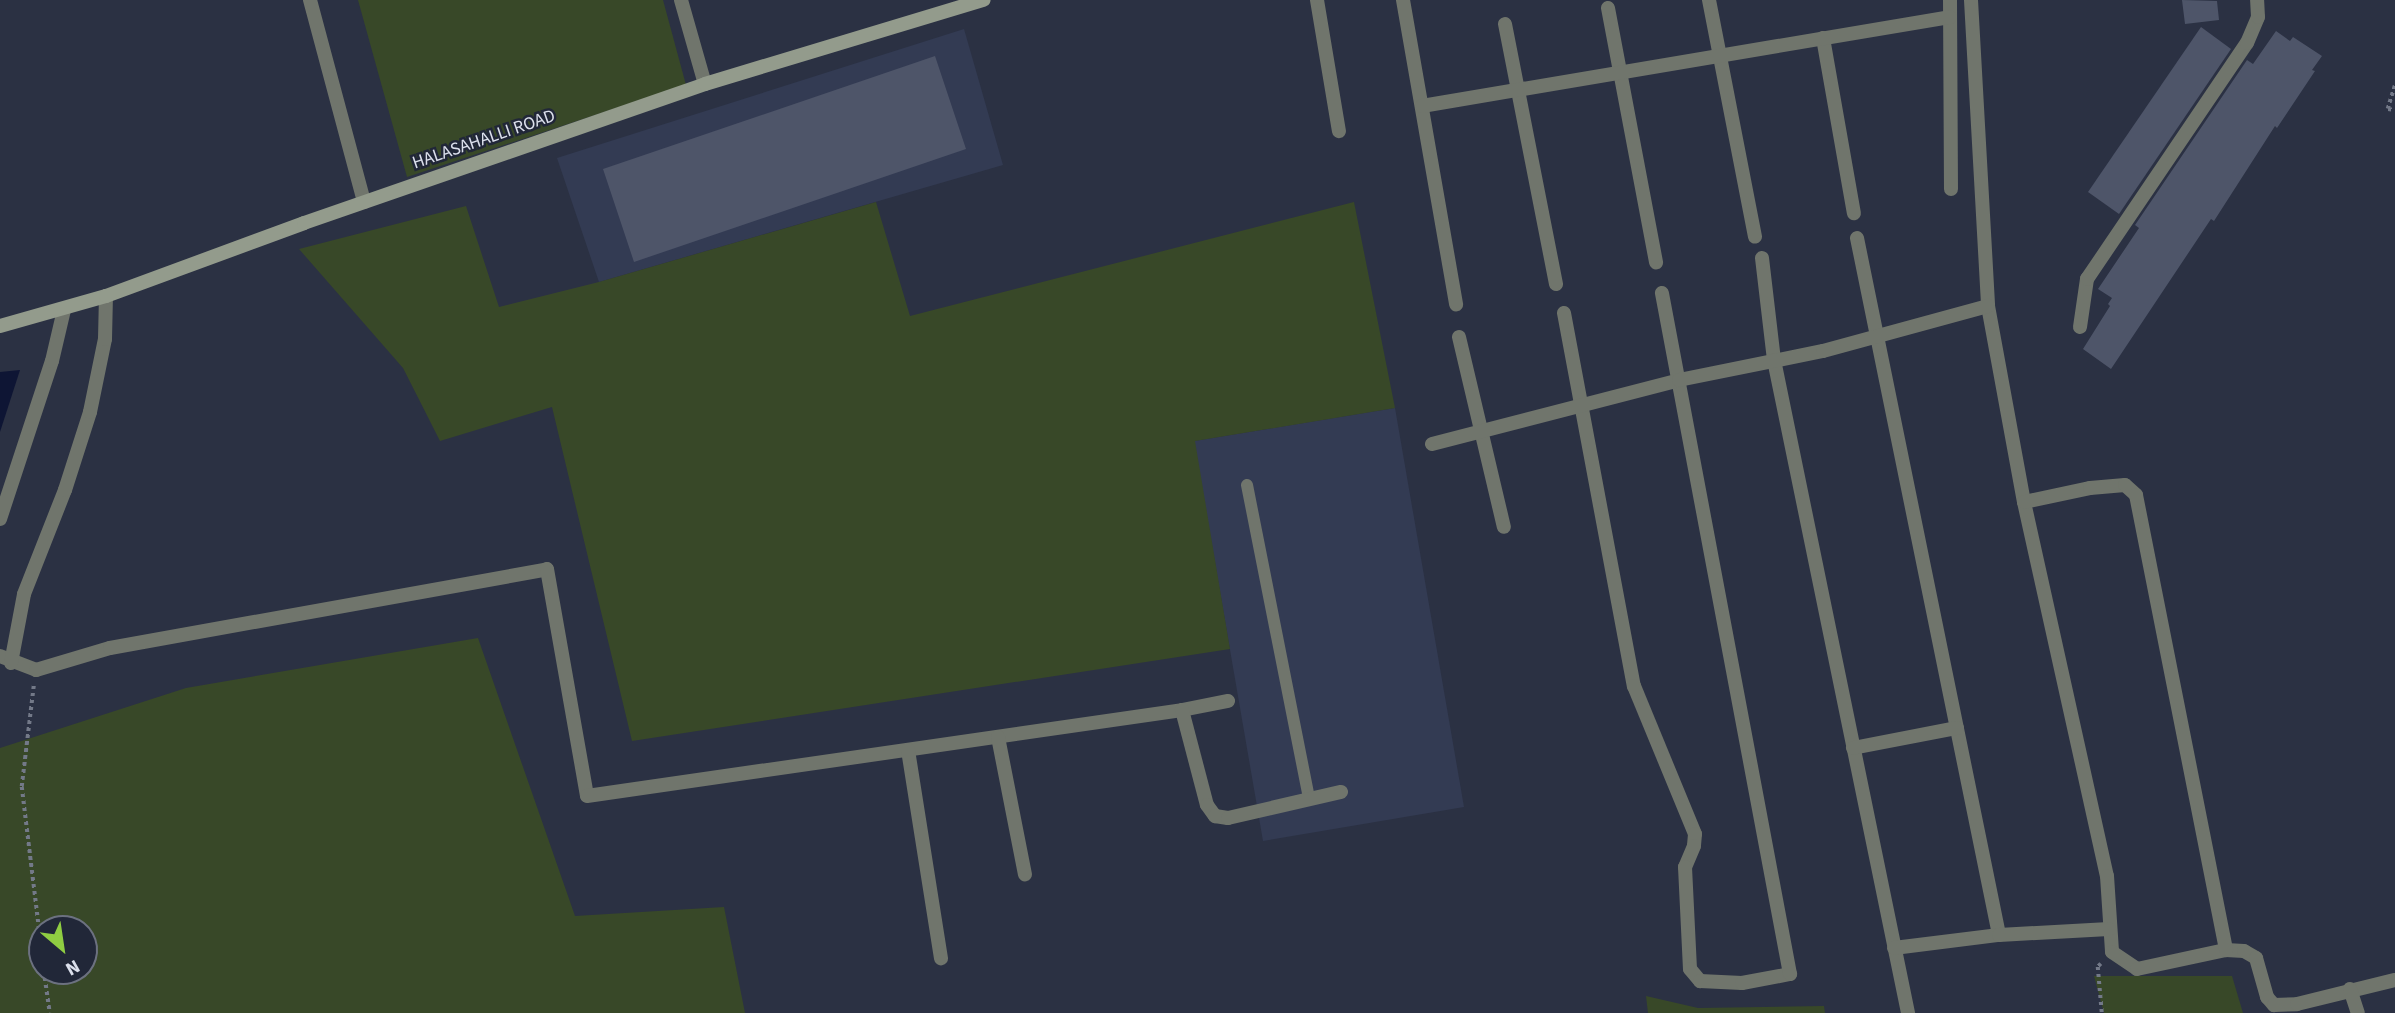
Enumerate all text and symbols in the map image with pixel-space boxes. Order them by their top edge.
street label: HALASAHALLI ROAD [410,105,558,175]
north arrow [28,915,98,985]
text: N [60,952,85,982]

